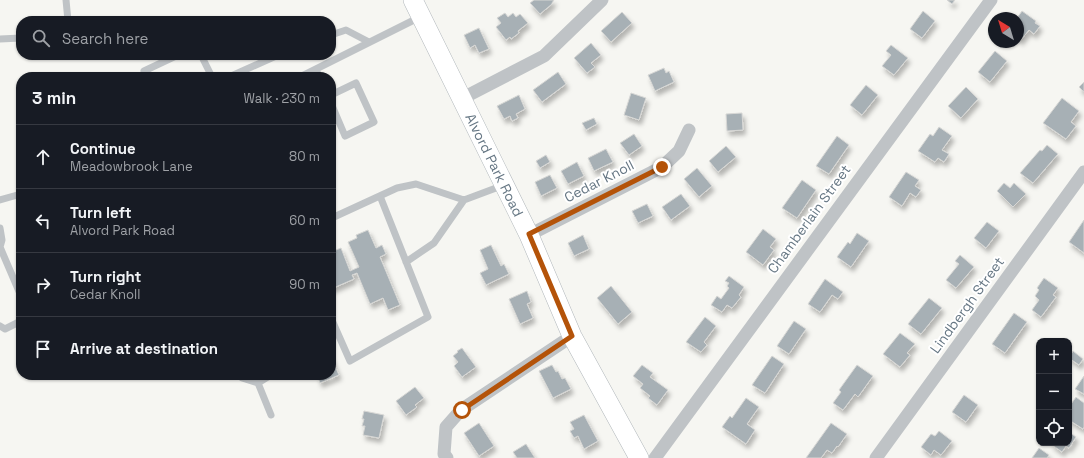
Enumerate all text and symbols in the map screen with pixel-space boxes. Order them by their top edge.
north arrow [988,12,1024,48]
search box [16,16,336,60]
icon: search [30,27,52,49]
text: Search here [62,29,148,48]
text: 3 min [32,87,76,109]
text: Walk · 230 m [243,90,320,107]
street label: Alvord Park Road [461,110,528,220]
text: Continue [70,139,136,158]
icon: ahead [32,146,54,168]
text: 80 m [289,148,320,165]
street label: Cedar Knoll [561,156,637,206]
text: Meadowbrook Lane [70,158,193,175]
route end [653,158,671,176]
street label: Chamberlain Street [763,161,855,277]
text: Turn left [70,203,132,222]
icon: left [32,210,54,232]
text: 60 m [289,212,320,229]
text: Alvord Park Road [70,222,175,239]
street label: Lindbergh Street [926,253,1008,357]
text: Turn right [70,267,141,286]
icon: right [32,274,54,296]
text: 90 m [289,276,320,293]
text: Cedar Knoll [70,286,140,303]
icon: arrive [32,338,54,360]
map controls [1036,338,1072,446]
button: + [1036,338,1072,374]
text: Arrive at destination [70,339,218,358]
button: − [1036,374,1072,410]
route start [453,401,471,419]
button: locate [1036,410,1072,446]

